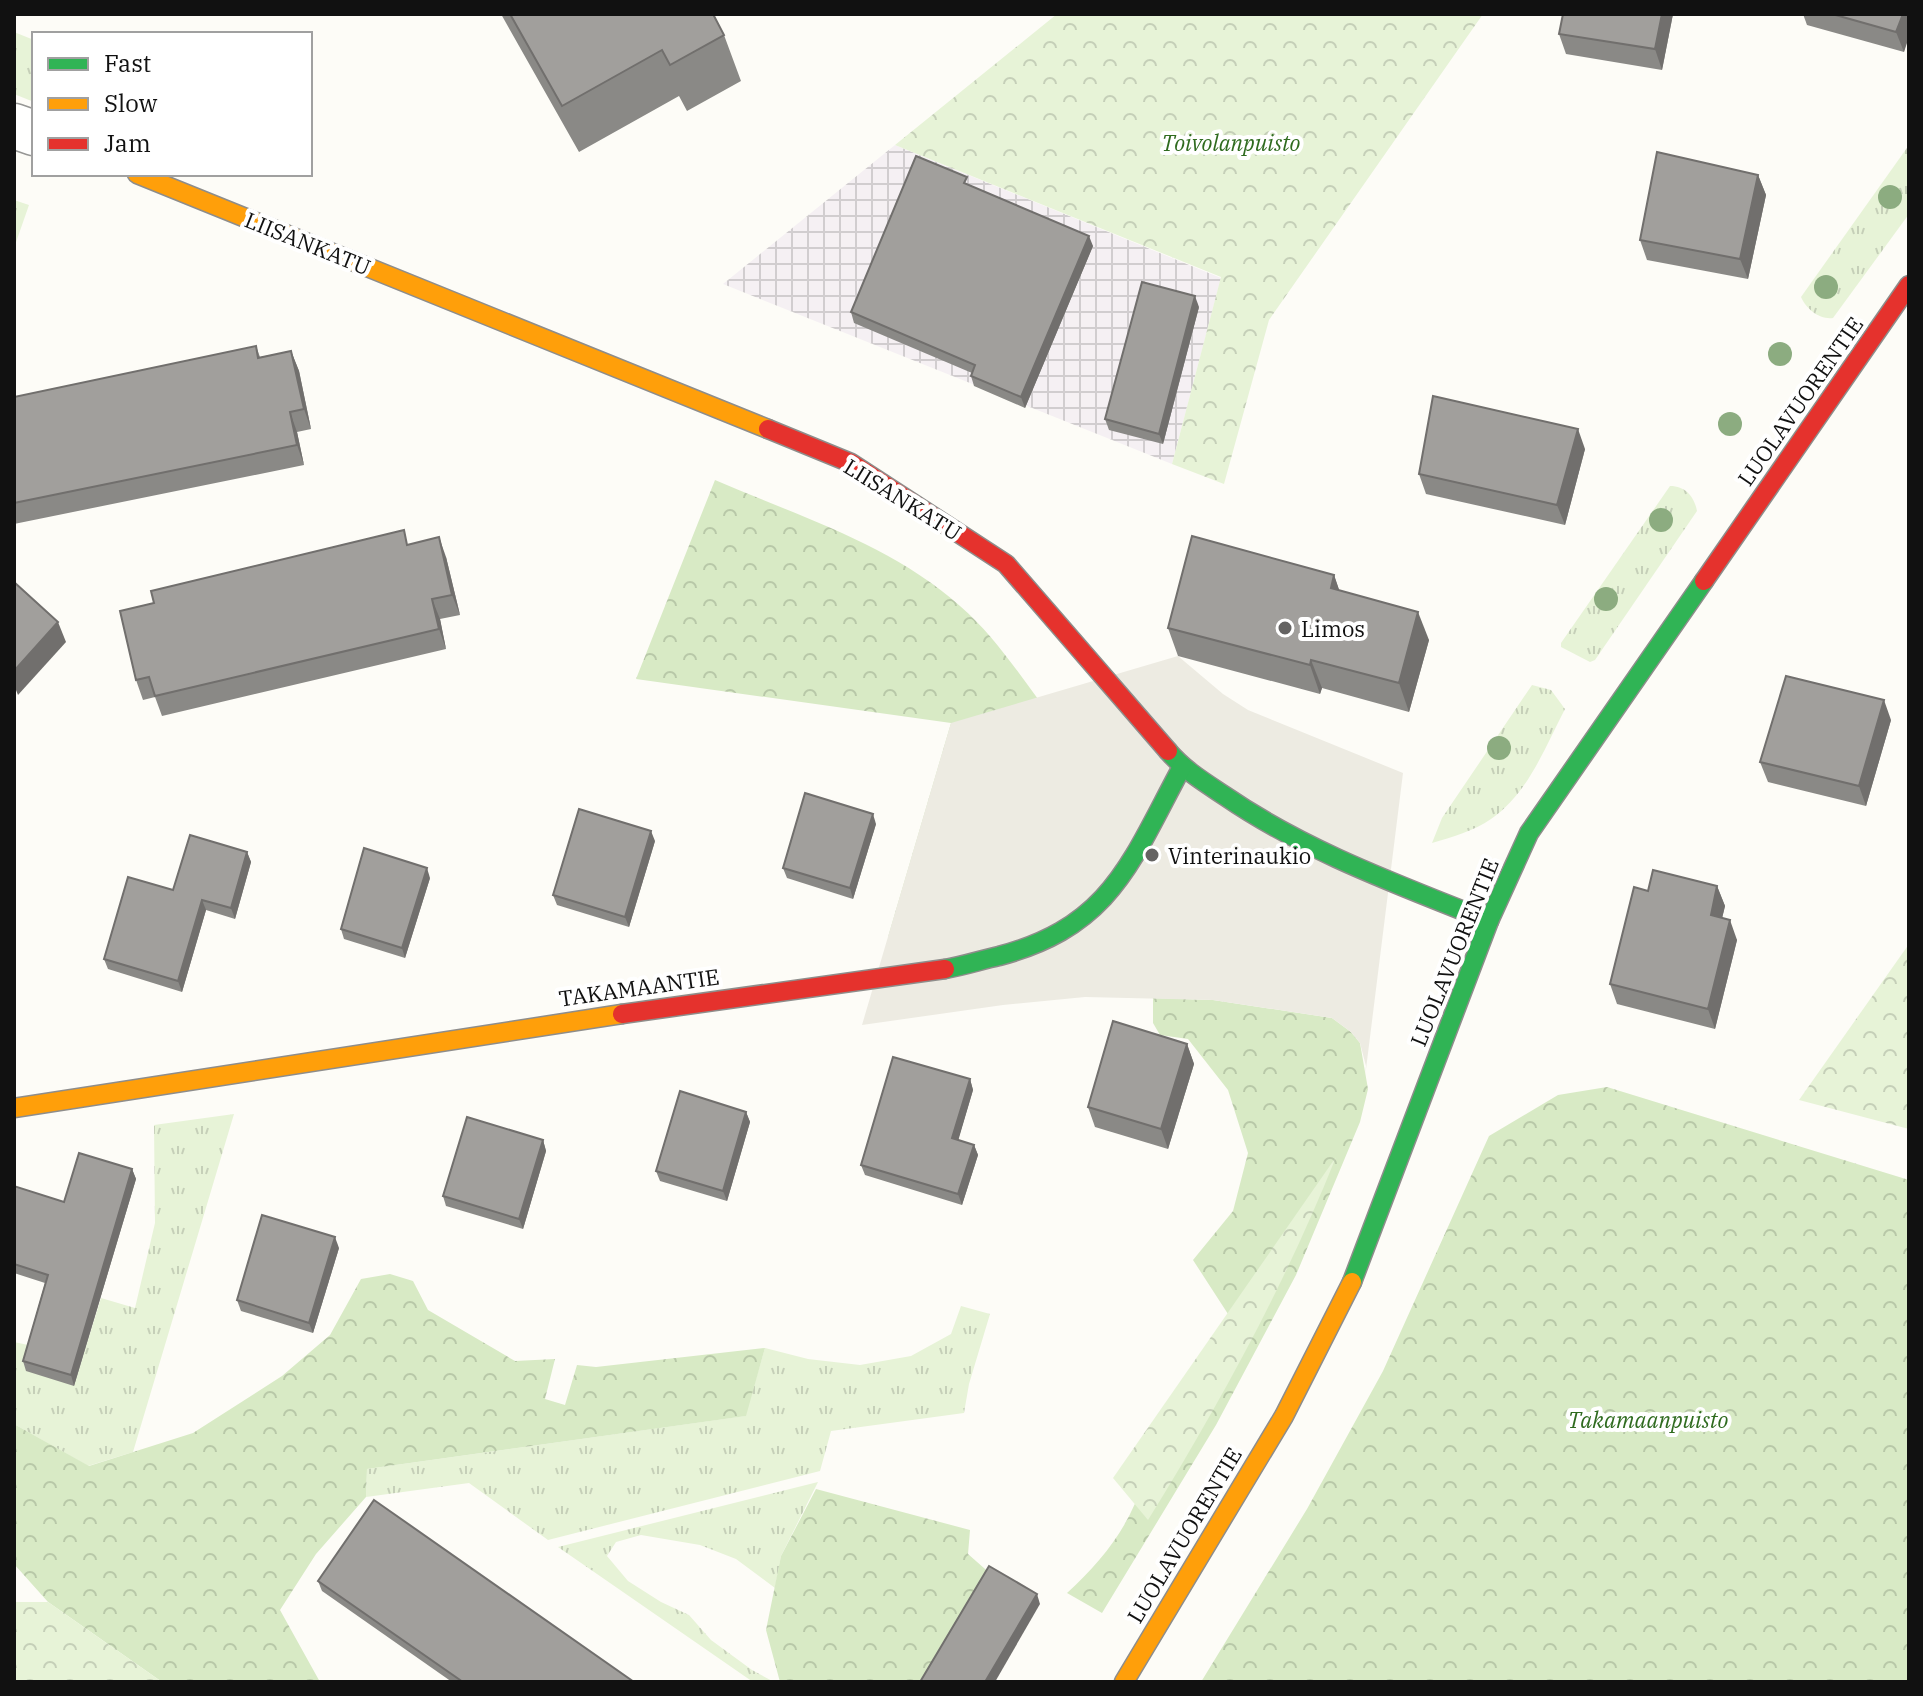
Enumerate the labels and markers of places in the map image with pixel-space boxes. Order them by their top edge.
place label: Limos [1301,614,1365,643]
marker: Limos [1276,619,1294,637]
place label: Vinterinaukio [1168,841,1311,870]
marker: Vinterinaukio [1143,846,1161,864]

